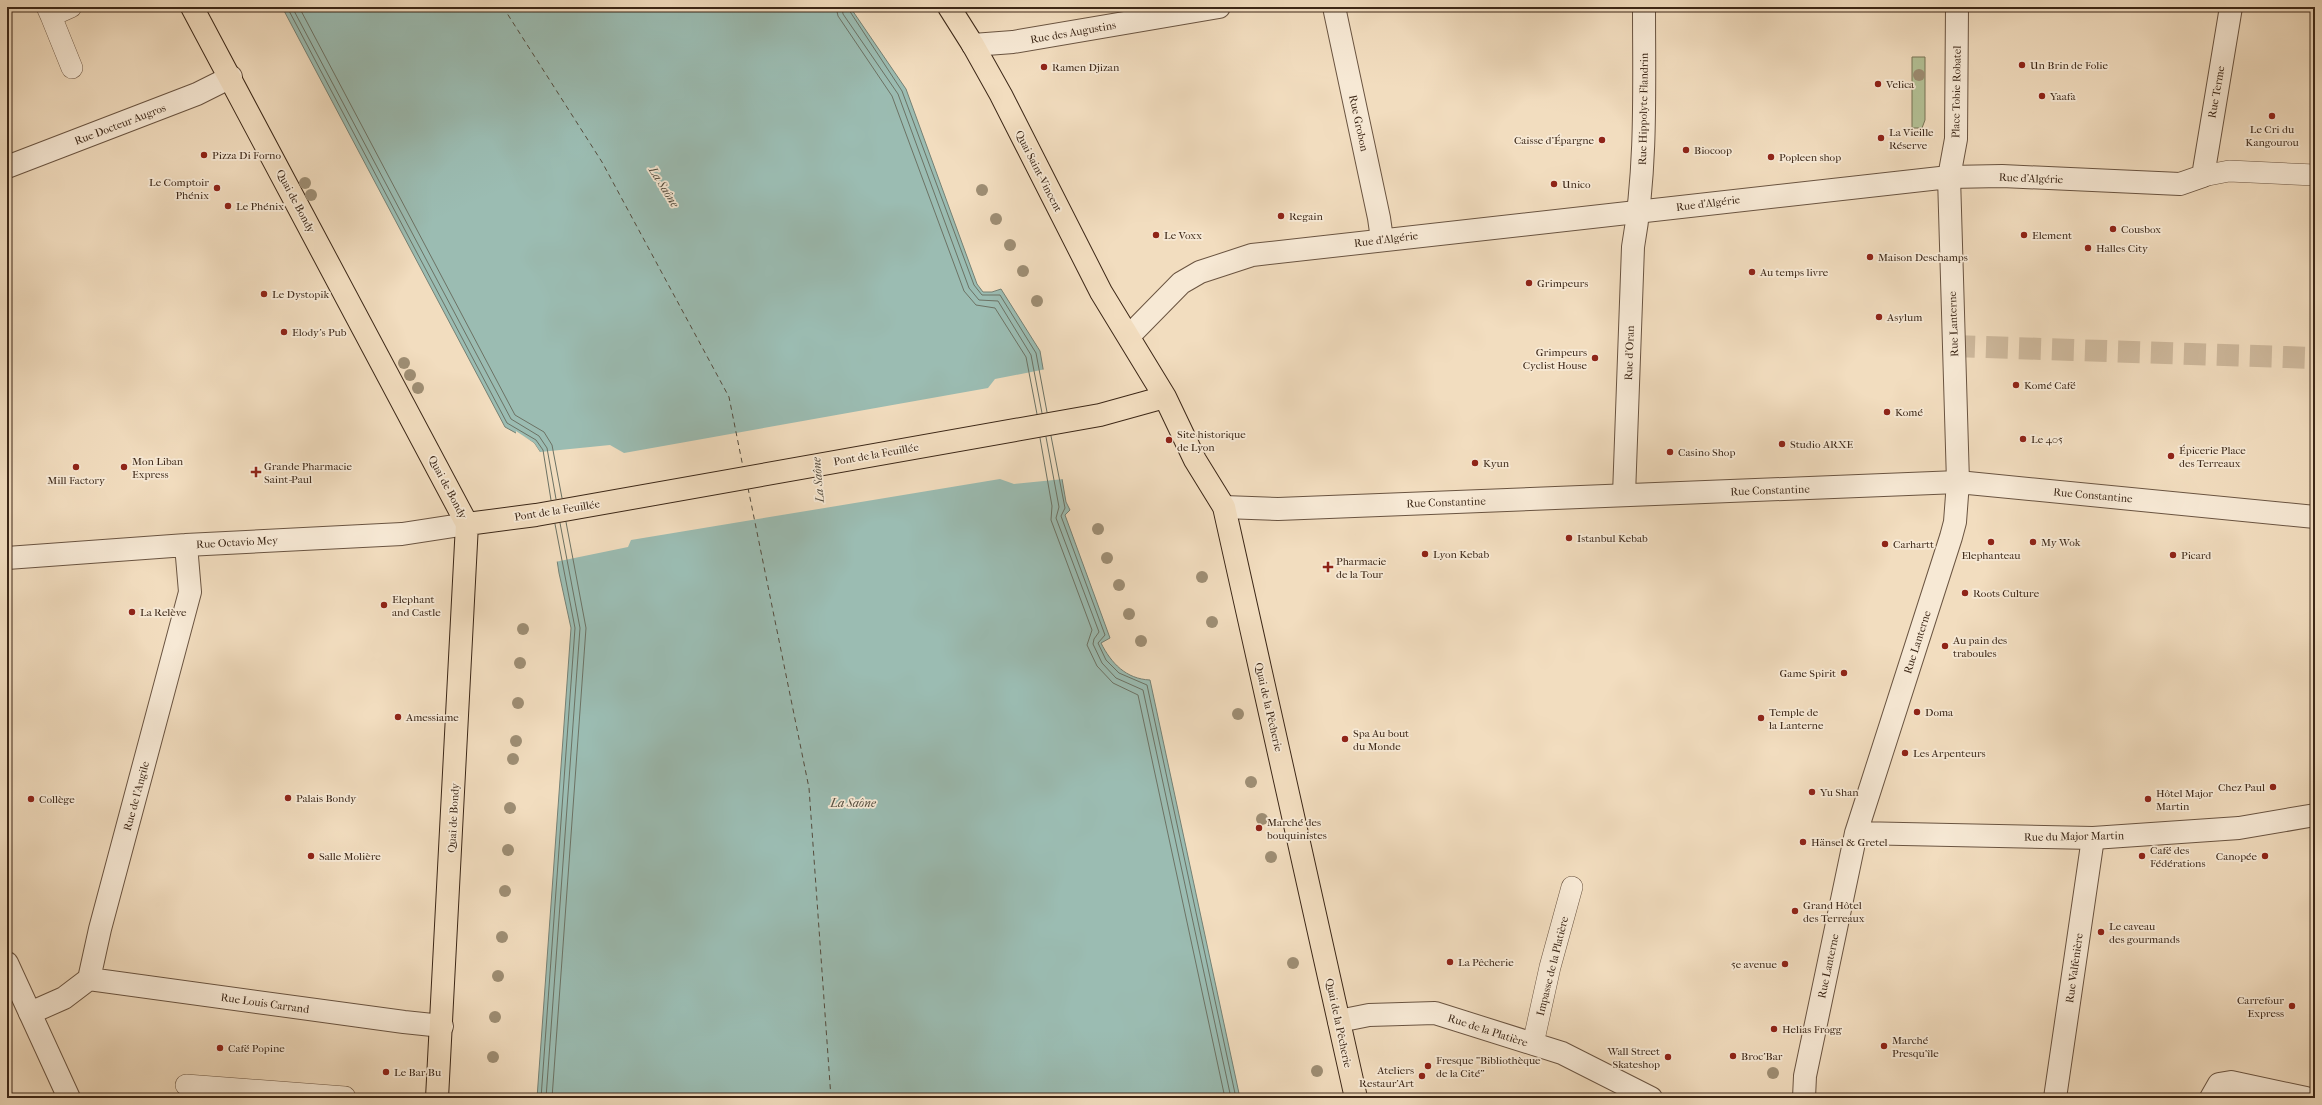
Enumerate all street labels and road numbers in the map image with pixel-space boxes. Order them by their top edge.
street label: Rue des Augustins [1029,19,1117,46]
street label: Place Tobie Robatel [1949,46,1964,138]
street label: Rue Hippolyte Flandrin [1636,52,1651,165]
street label: Rue Terme [2205,64,2228,119]
street label: Rue Grobon [1346,94,1371,153]
street label: Rue Docteur Augros [73,101,168,148]
street label: Quai Saint-Vincent [1012,128,1065,214]
street label: Quai de Bondy [273,167,318,236]
street label: Rue d'Algérie [1999,171,2064,186]
street label: Rue d'Algérie [1675,193,1741,214]
street label: Rue d'Algérie [1353,229,1419,250]
street label: Rue Lanterne [1946,290,1961,357]
street label: Rue d'Oran [1622,325,1637,381]
street label: Pont de la Feuillée [832,440,920,468]
street label: Quai de Bondy [425,453,470,522]
street label: Rue Constantine [1730,483,1810,498]
street label: Rue Constantine [2053,486,2134,505]
street label: Rue Constantine [1406,495,1486,510]
street label: Pont de la Feuillée [513,497,601,524]
street label: Rue Octavio Mey [196,534,279,551]
street label: Rue Lanterne [1901,608,1934,675]
street label: Quai de la Pêcherie [1252,661,1285,754]
street label: Rue de l'Angile [121,759,152,832]
street label: Quai de Bondy [445,782,462,853]
street label: Rue du Major Martin [2024,829,2125,844]
street label: Impasse de la Platière [1534,914,1571,1017]
street label: Rue Lanterne [1815,932,1842,1000]
street label: Rue Valfenière [2063,932,2086,1004]
street label: Quai de la Pêcherie [1323,977,1354,1070]
street label: Rue Louis Carrand [220,991,311,1016]
street label: Rue de la Platière [1446,1011,1530,1050]

